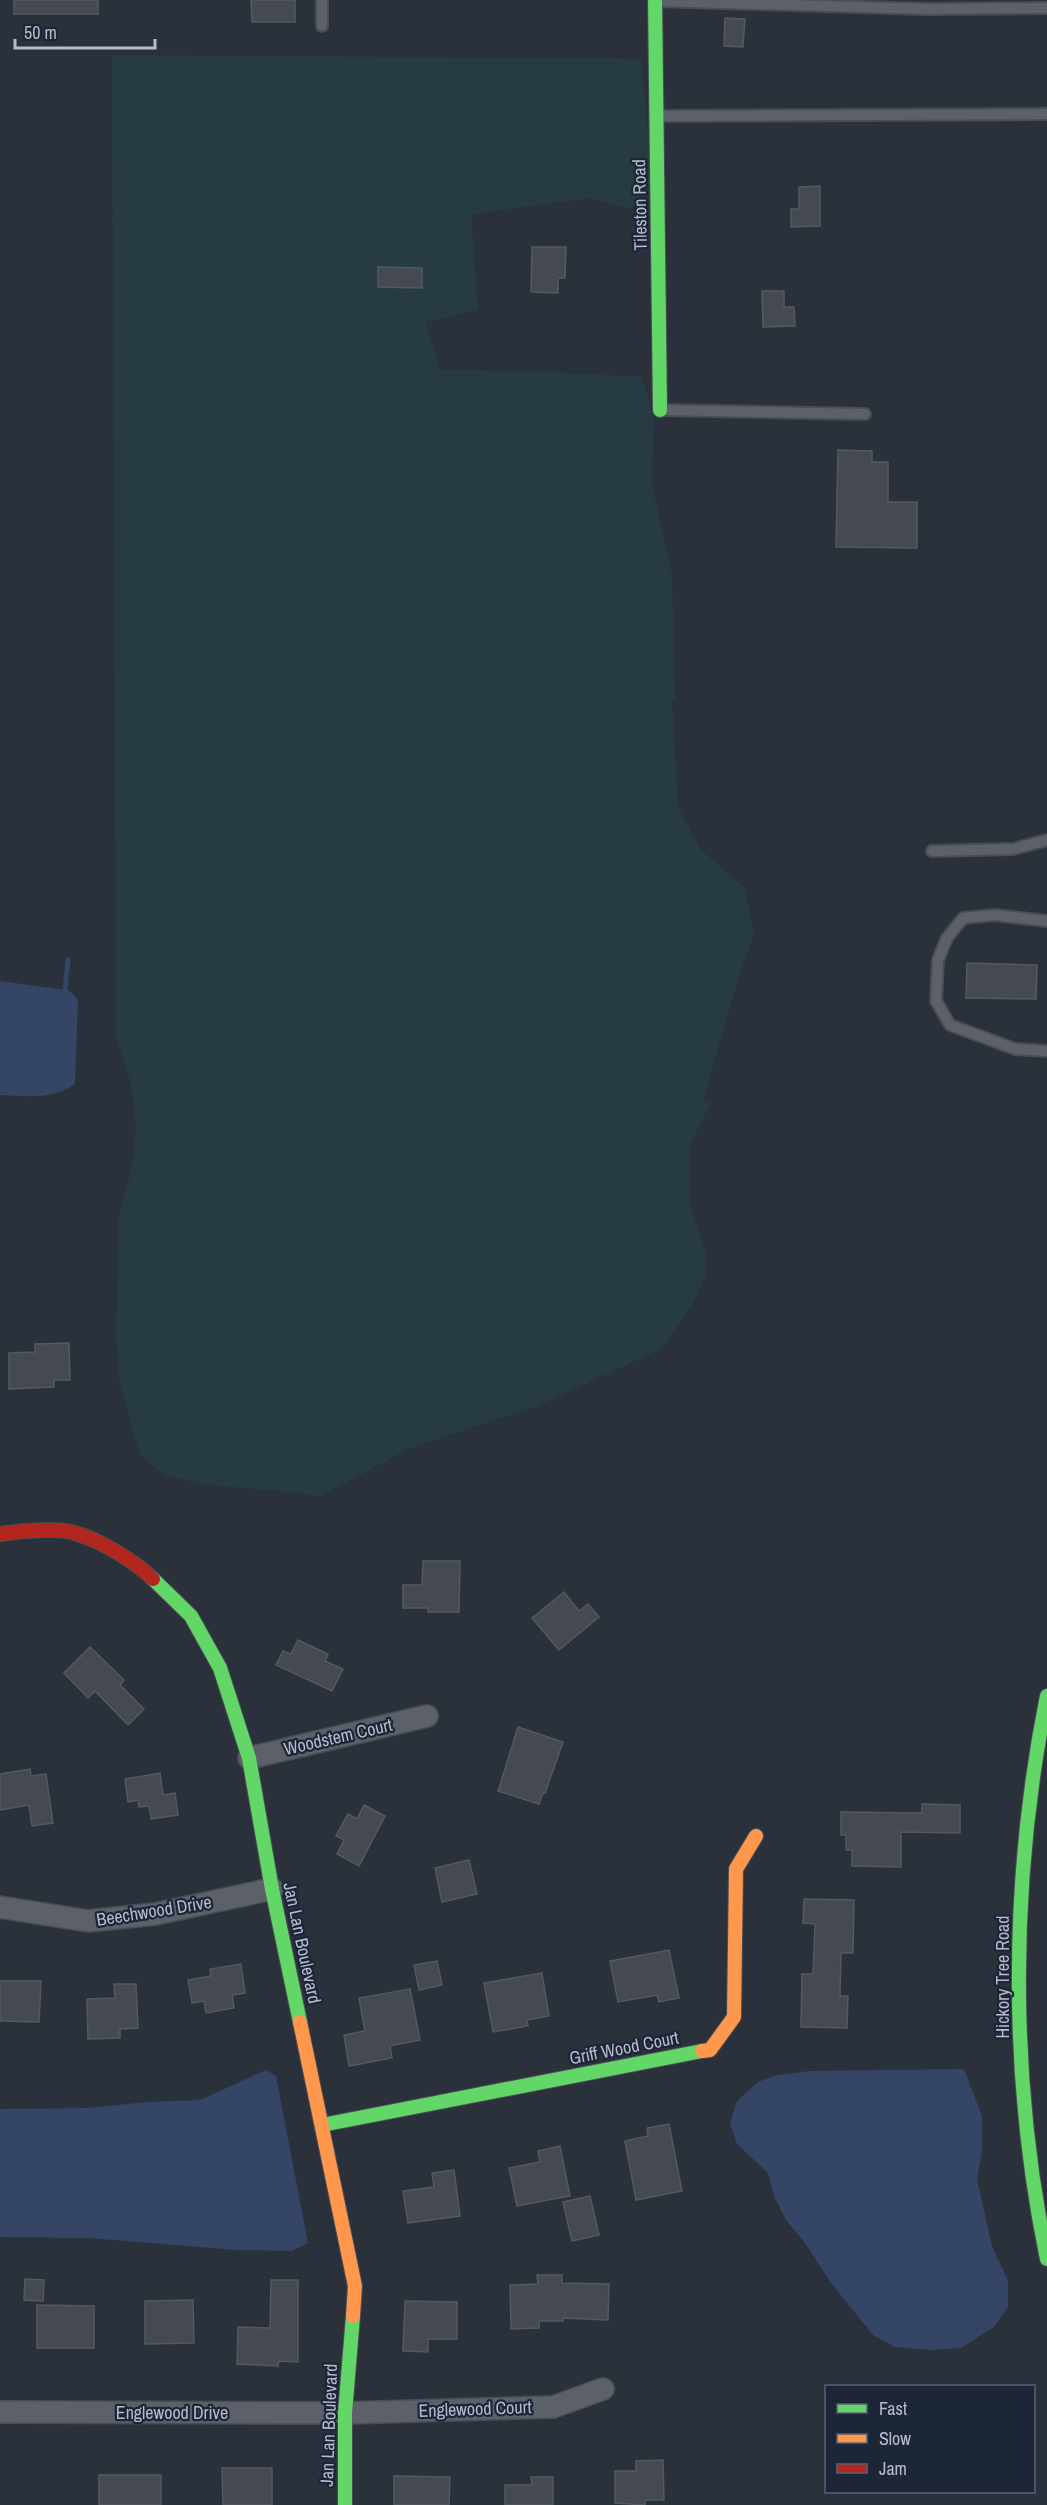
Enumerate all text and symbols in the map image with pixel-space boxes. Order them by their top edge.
scale bar [15,12,154,50]
text: 50 m [24,20,57,45]
street label: Tileston Road [626,159,653,251]
street label: Woodstem Court [281,1712,395,1761]
street label: Jan Lan Boulevard [277,1880,328,2006]
street label: Beechwood Drive [94,1889,213,1932]
street label: Hickory Tree Road [990,1915,1015,2039]
street label: Griff Wood Court [567,2025,681,2070]
street label: Jan Lan Boulevard [314,2363,343,2487]
legend [825,2385,1035,2493]
street label: Englewood Court [418,2394,532,2423]
text: Fast [879,2396,907,2421]
street label: Englewood Drive [116,2400,228,2425]
text: Slow [879,2426,911,2451]
text: Jam [879,2456,907,2481]

